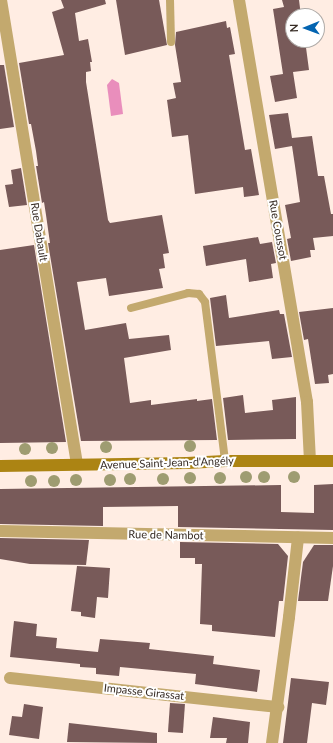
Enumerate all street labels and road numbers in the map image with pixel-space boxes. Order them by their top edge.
street label: Rue Coussot [266,199,290,261]
street label: Rue Dabault [28,202,50,262]
street label: Avenue Saint-Jean-d'Angély [100,454,234,472]
street label: Rue de Nambot [128,528,204,542]
street label: Impasse Girassat [103,681,185,703]

